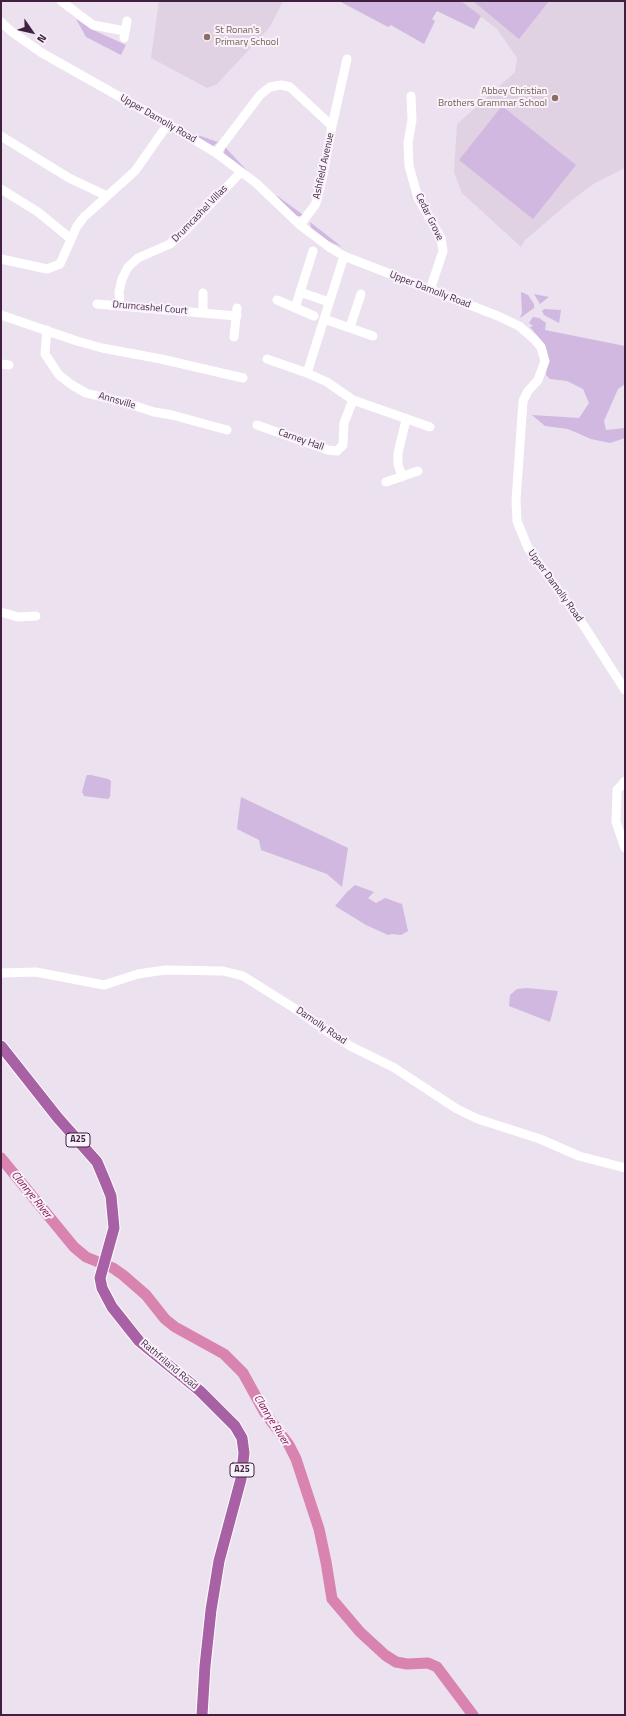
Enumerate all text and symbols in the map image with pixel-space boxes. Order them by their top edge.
north arrow [12,12,52,52]
place label: St Ronan's Primary School [215,25,278,48]
text: N [33,31,51,46]
marker: St Ronan's Primary School [202,32,212,42]
place label: Abbey Christian Brothers Grammar School [438,86,547,110]
street label: Upper Damolly Road [118,92,198,146]
marker: Abbey Christian Brothers Grammar School [550,93,560,103]
street label: Ashfield Avenue [311,132,337,200]
street label: Drumcashel Villas [170,183,230,245]
street label: Cedar Grove [412,192,446,242]
street label: Upper Damolly Road [388,269,472,311]
street label: Drumcashel Court [112,299,188,317]
street label: Annsville [97,390,137,412]
street label: Carney Hall [277,427,325,453]
street label: Upper Damolly Road [525,548,585,624]
street label: Damolly Road [293,1005,349,1047]
road number: A25 [66,1133,90,1147]
water label: Clanrye River [8,1169,54,1221]
street label: Rathfriland Road [138,1338,200,1392]
water label: Clanrye River [250,1393,292,1447]
road number: A25 [230,1463,254,1477]

